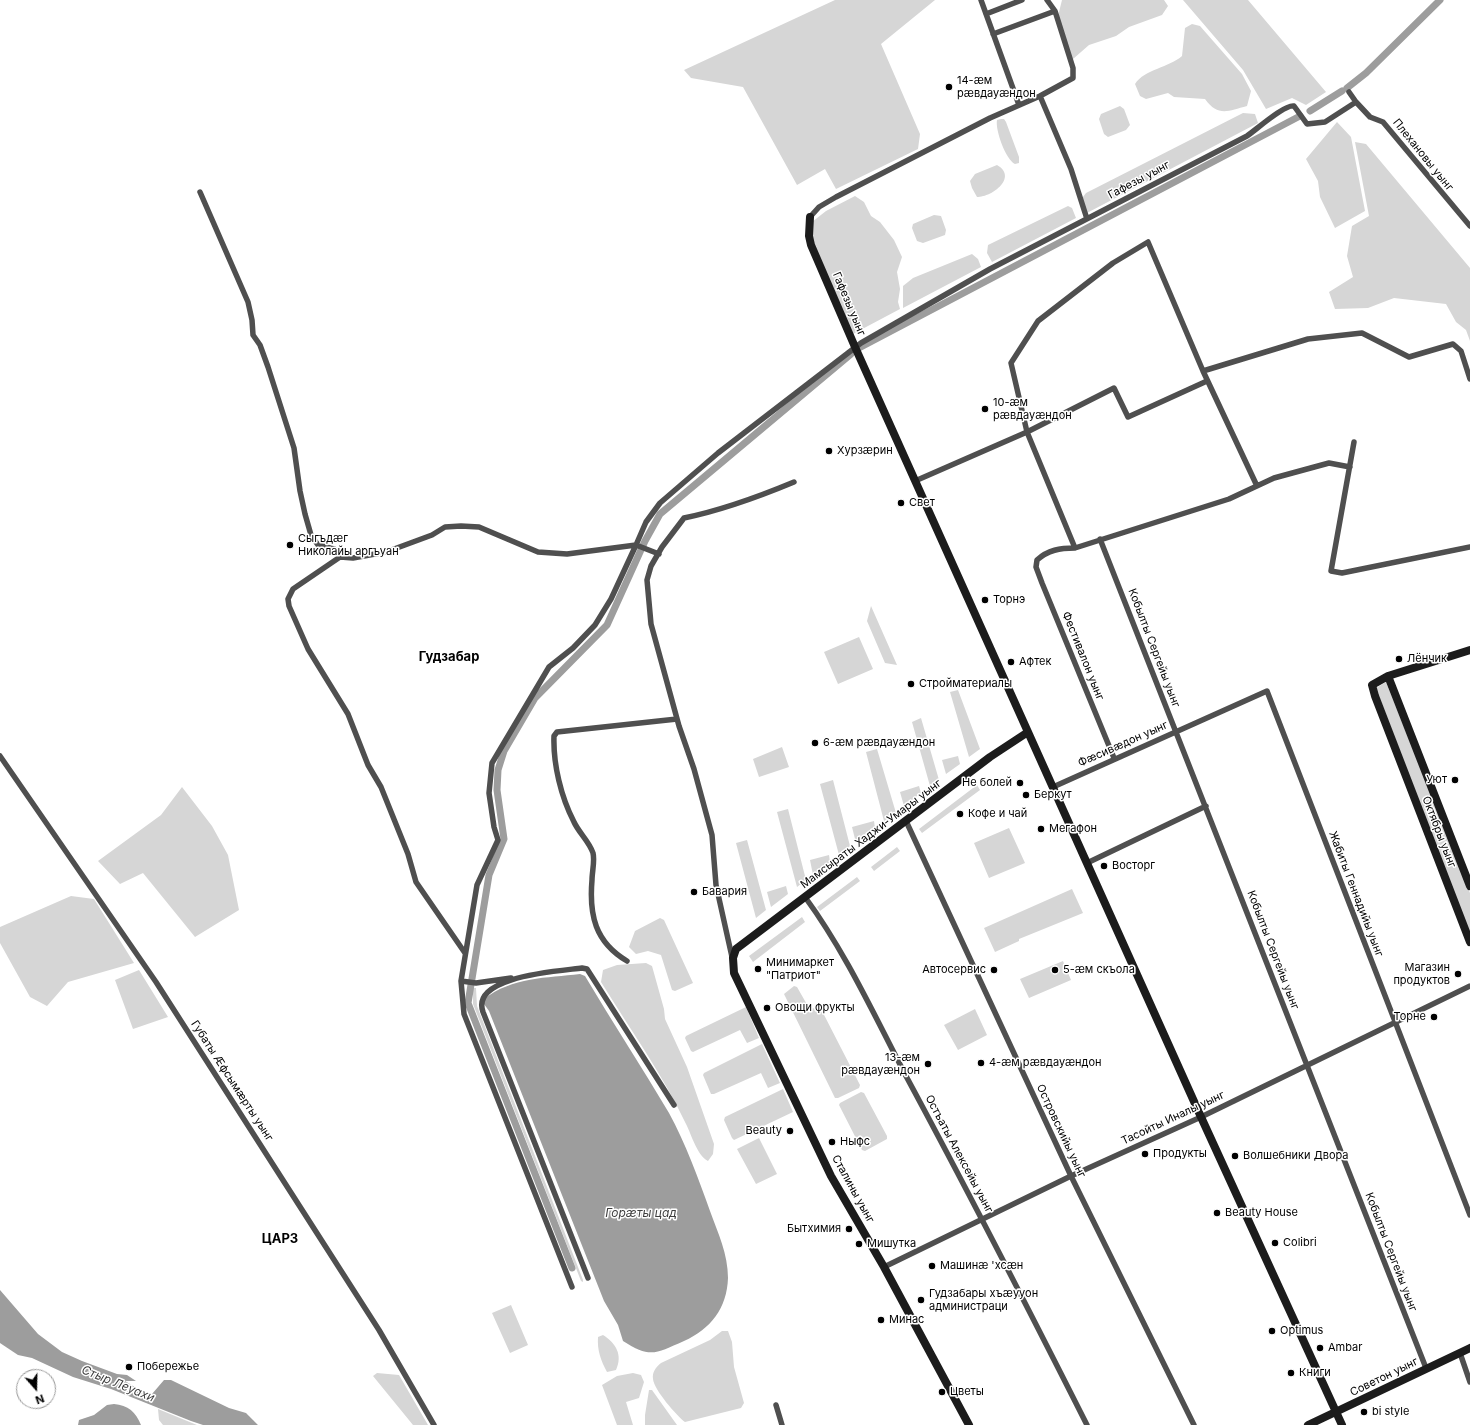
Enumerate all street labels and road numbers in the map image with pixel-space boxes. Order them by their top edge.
street label: Плехановы уынг [1390,116,1456,194]
street label: Гафезы уынг [1106,158,1172,202]
street label: Гафезы уынг [830,270,868,338]
street label: Кобылты Сергейы уынг [1125,587,1183,709]
street label: Фестивалон уынг [1059,610,1107,702]
street label: Фæсивæдон уынг [1076,718,1170,770]
street label: Мамсыраты Хаджи-Умары уынг [798,777,944,891]
street label: Октябры уынг [1419,794,1459,870]
street label: Жабиты Геннадийы уынг [1326,829,1386,959]
street label: Кобылты Сергейы уынг [1244,889,1302,1011]
street label: Губаты Æфсымæрты уынг [188,1018,276,1144]
street label: Островскийы уынг [1034,1082,1088,1180]
street label: Тасойты Иналы уынг [1119,1088,1227,1148]
street label: Остъаты Алексейы уынг [922,1093,996,1215]
street label: Сталины уынг [829,1153,877,1225]
street label: Кобылты Сергейы уынг [1362,1191,1420,1313]
street label: Советон уынг [1348,1355,1420,1399]

